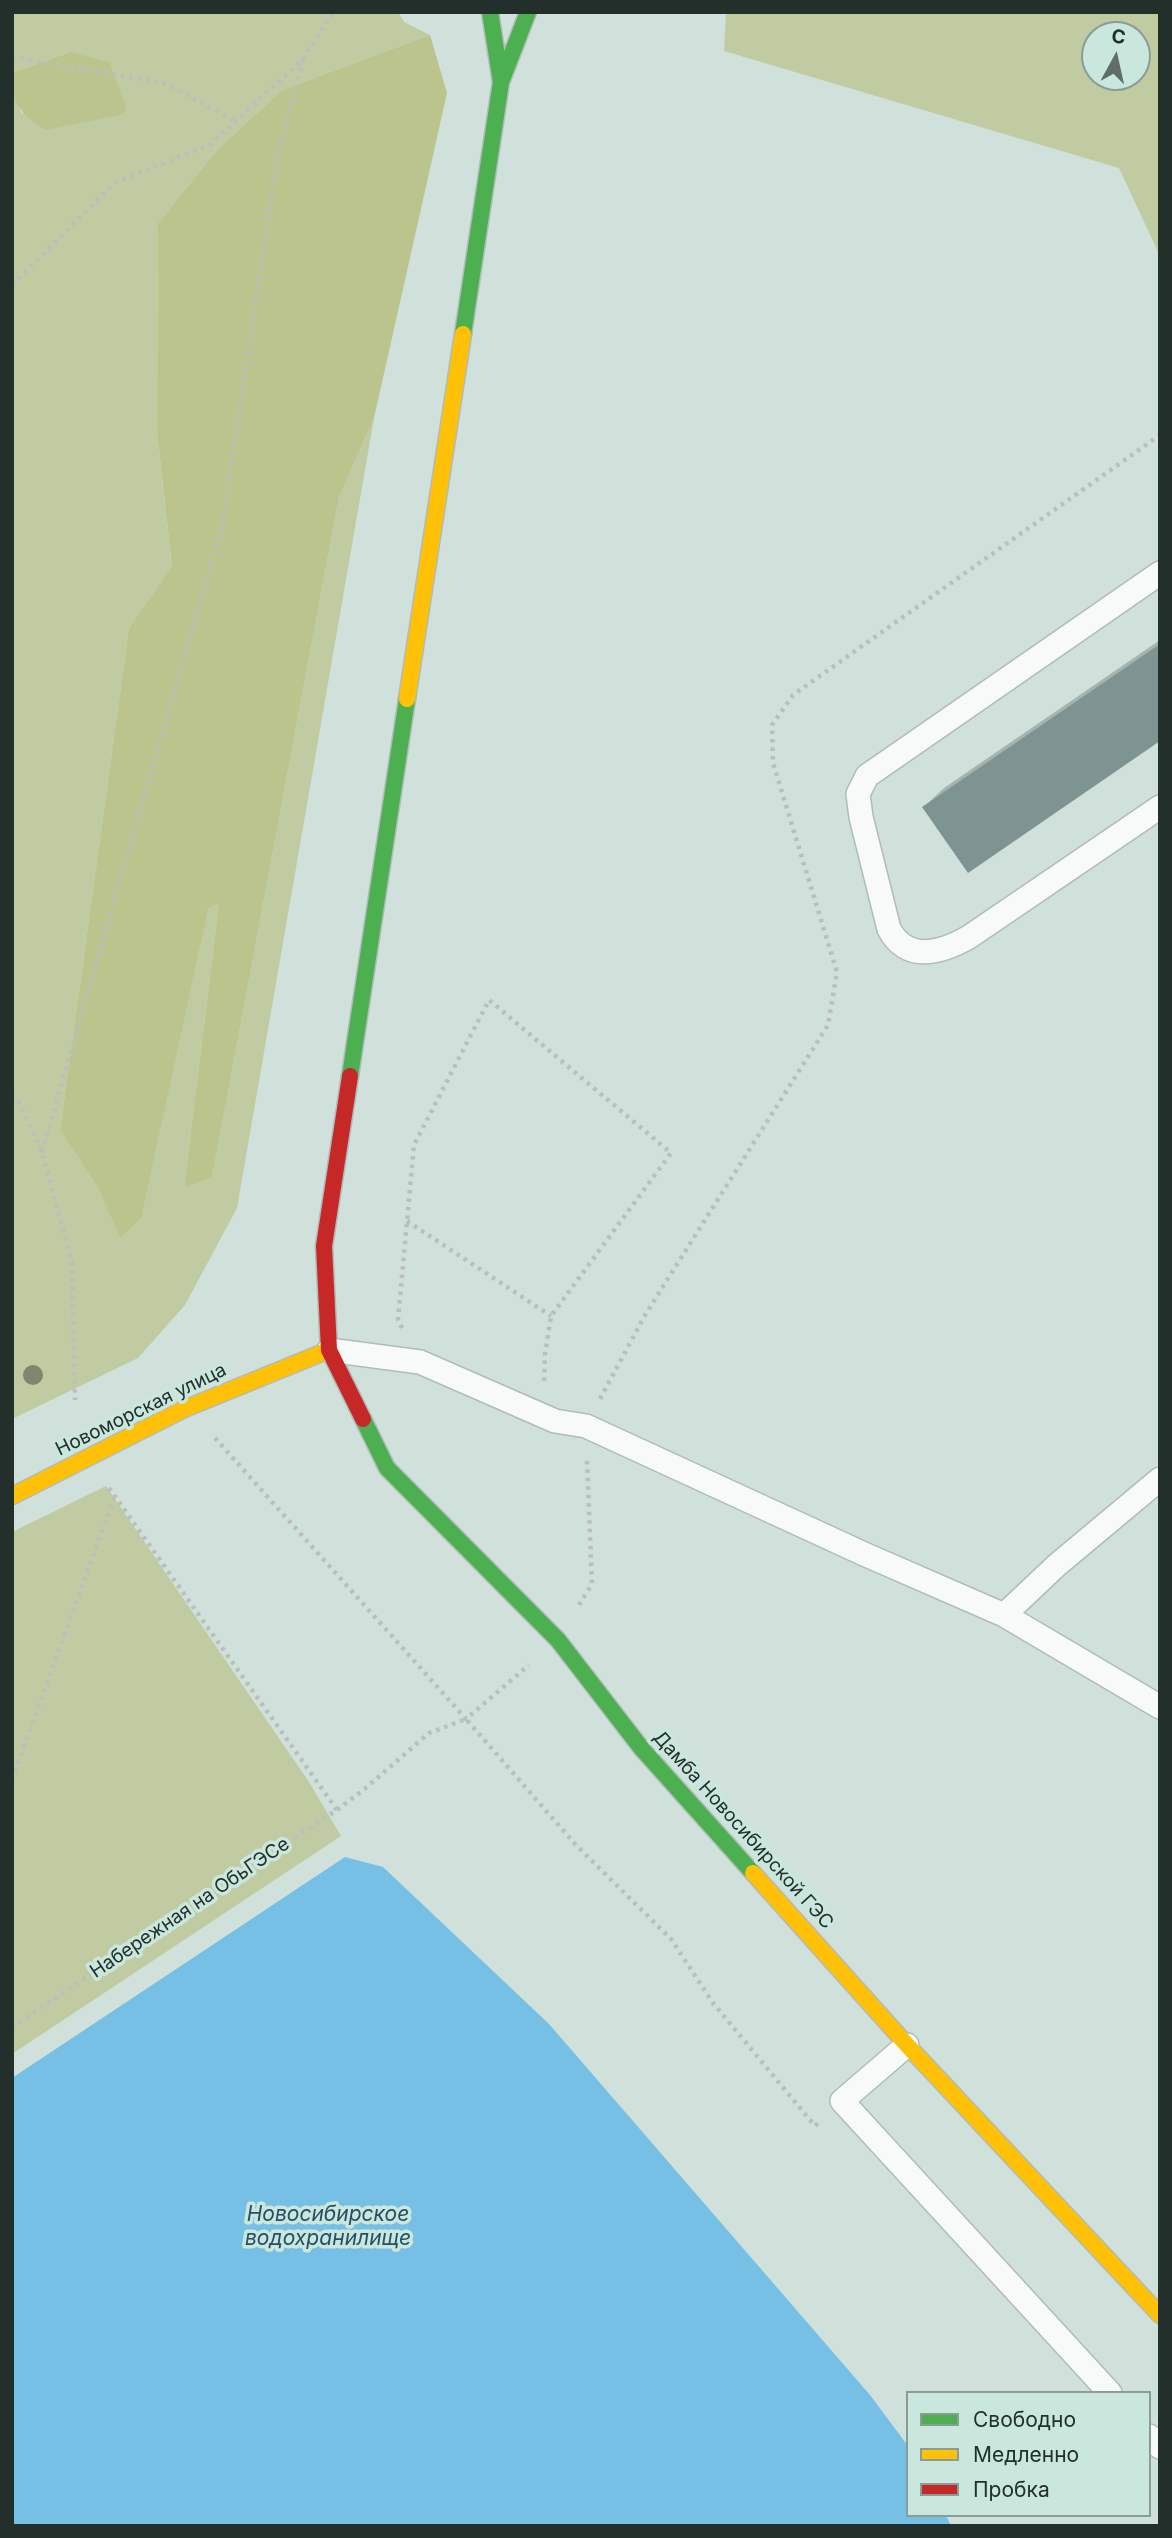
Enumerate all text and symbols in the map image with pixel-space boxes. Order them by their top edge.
north arrow [1081,21,1151,91]
text: С [1110,24,1127,49]
street label: Новоморская улица [52,1359,230,1461]
street label: Дамба Новосибирской ГЭС [648,1726,838,1934]
street label: Набережная на ОбьГЭСе [86,1833,294,1983]
water label: Новосибирское водохранилище [245,2202,411,2252]
legend [906,2391,1151,2517]
text: Свободно [973,2407,1076,2432]
text: Медленно [973,2442,1079,2467]
text: Пробка [973,2477,1050,2502]

